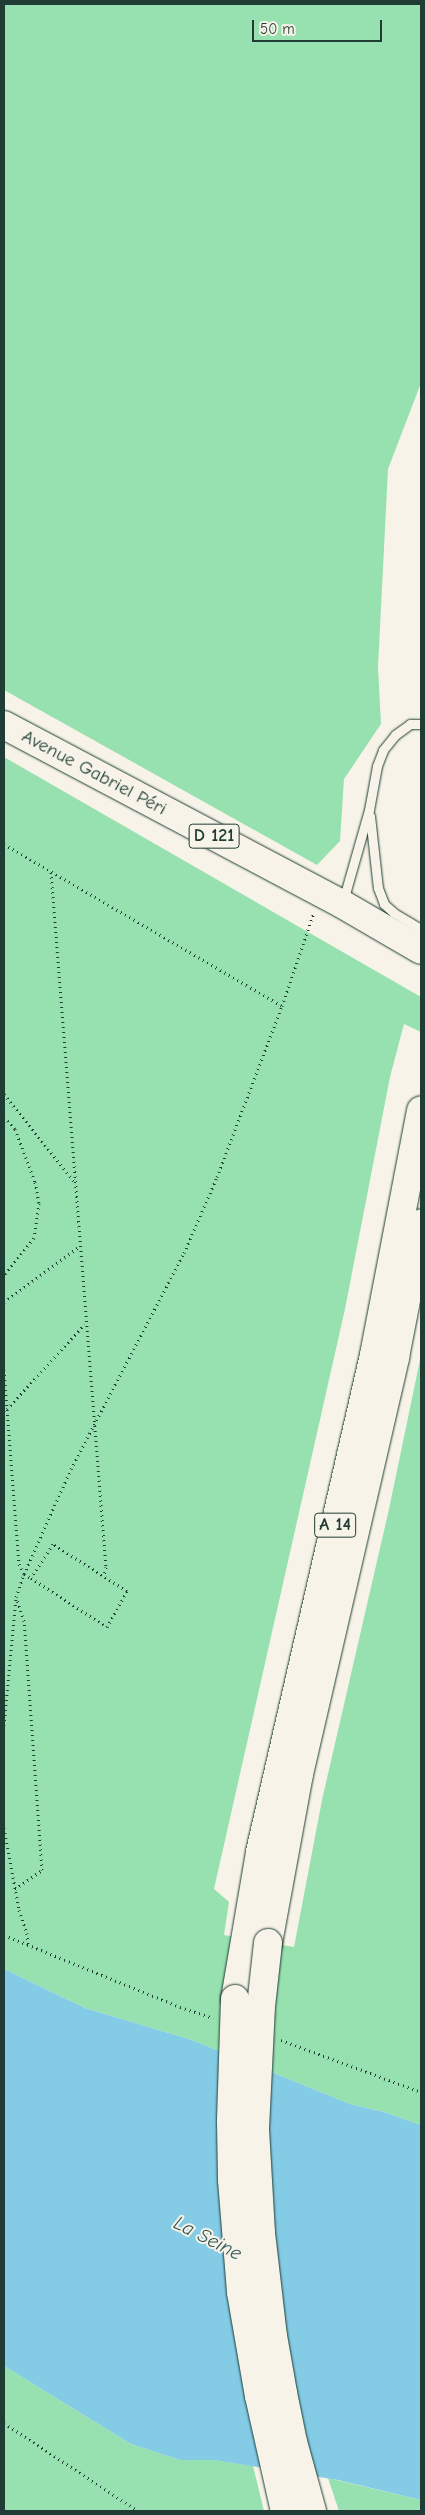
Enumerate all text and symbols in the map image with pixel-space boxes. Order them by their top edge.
scale bar [255,10,385,42]
text: 50 m [260,20,295,38]
street label: Avenue Gabriel Péri [18,725,170,821]
road number: D 121 [188,820,240,851]
road number: A 14 [314,1510,356,1540]
water label: La Seine [170,2211,246,2265]

